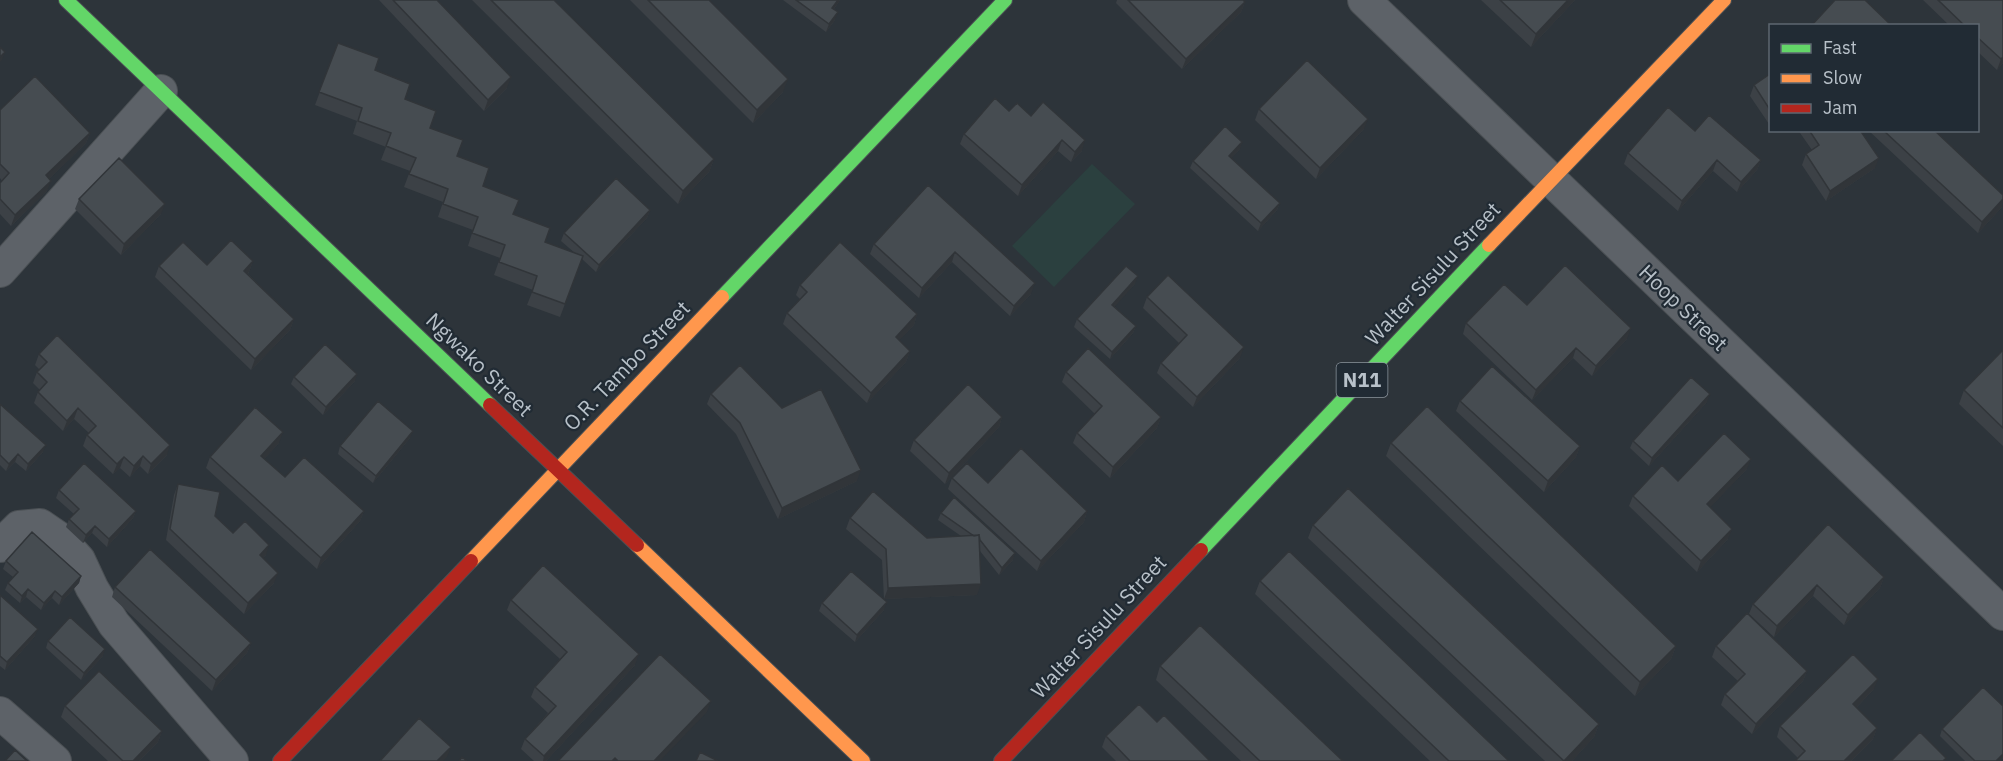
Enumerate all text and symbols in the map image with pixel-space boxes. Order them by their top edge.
legend [1769,24,1979,132]
text: Fast [1823,36,1857,59]
text: Slow [1823,66,1862,89]
text: Jam [1823,96,1858,119]
street label: Walter Sisulu Street [1358,196,1506,351]
street label: Hoop Street [1633,258,1734,357]
street label: O.R. Tambo Street [557,294,696,436]
street label: Ngwako Street [420,306,539,422]
road number: N11 [1336,363,1388,397]
street label: Walter Sisulu Street [1024,549,1172,704]

